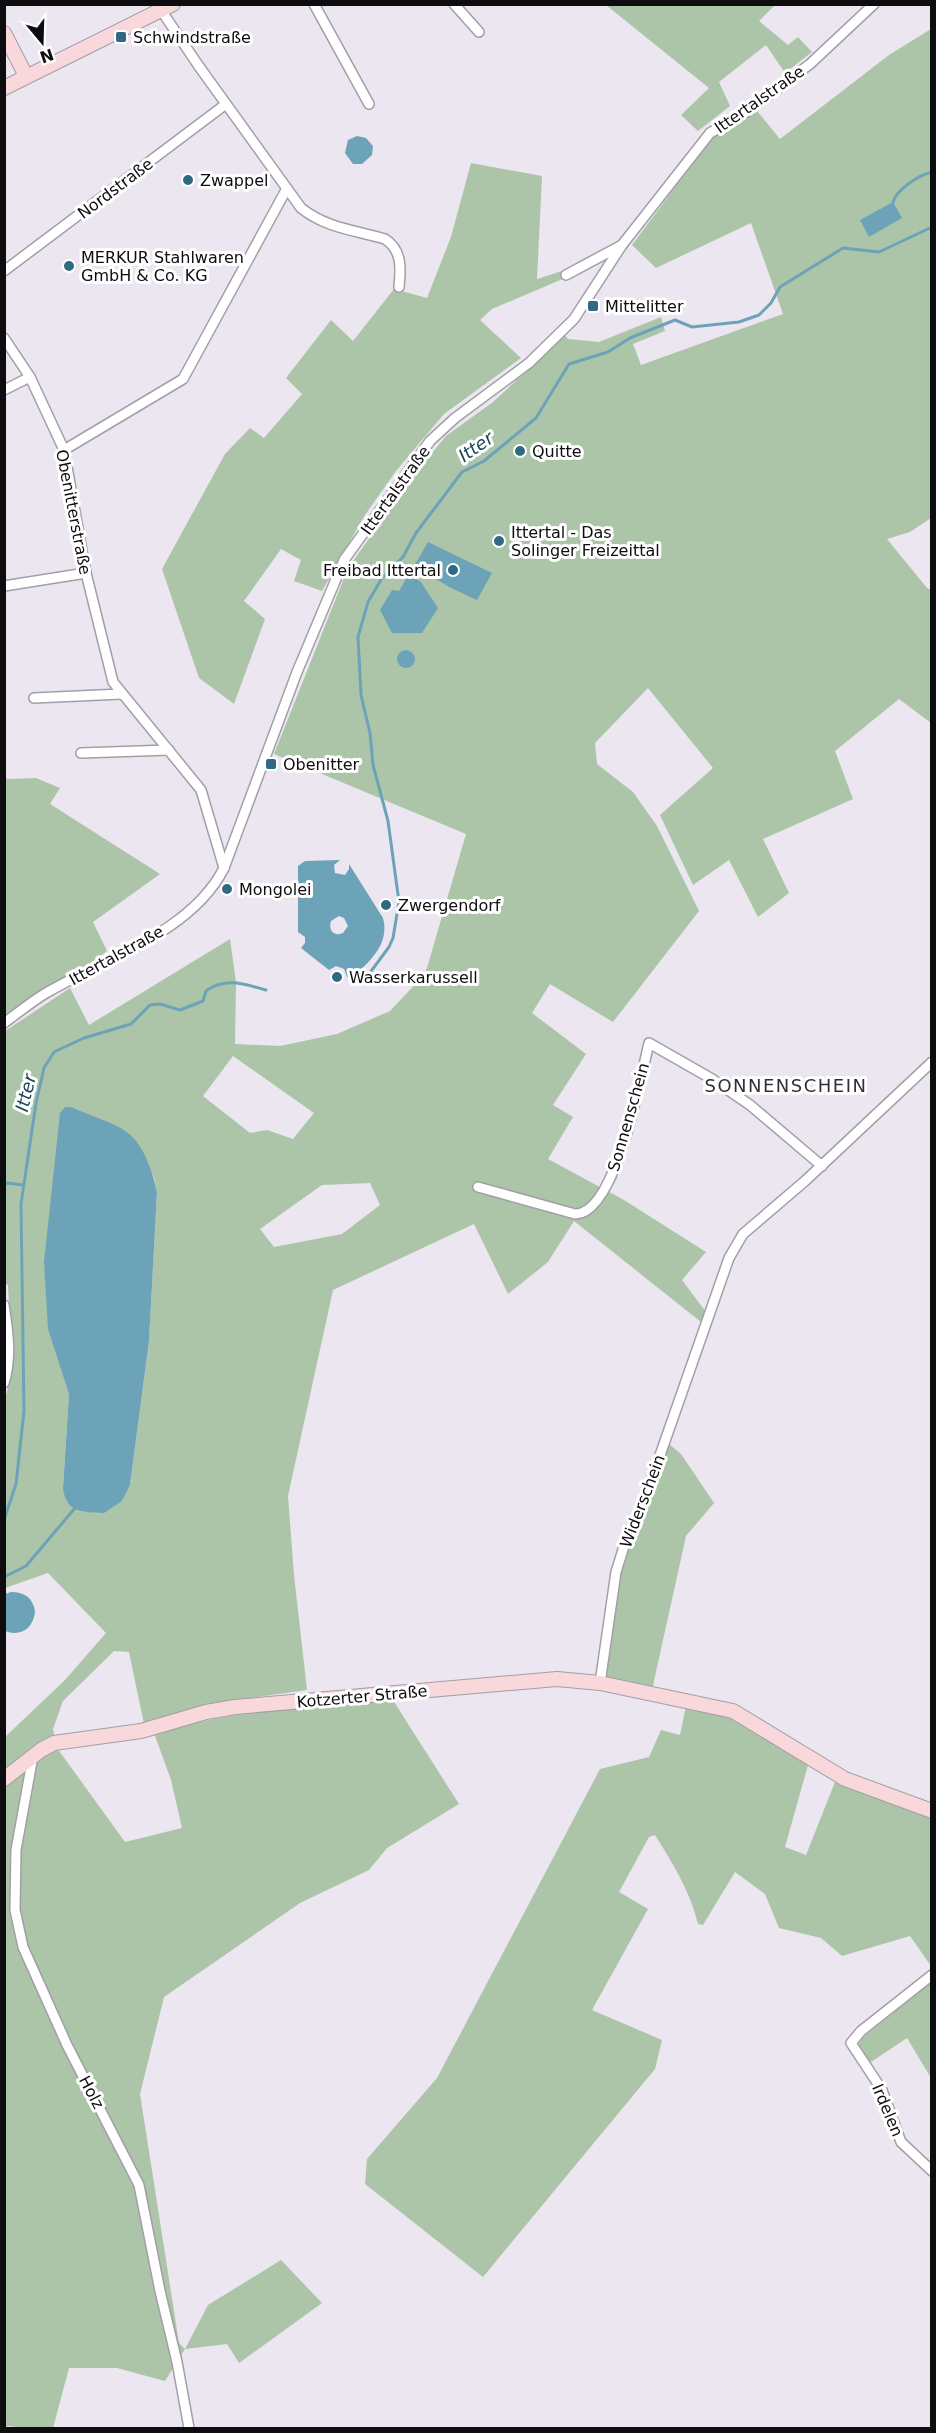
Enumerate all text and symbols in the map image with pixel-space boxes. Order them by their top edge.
north arrow [12,12,72,72]
place label: Schwindstraße [133,28,251,47]
marker: Schwindstraße [114,30,128,44]
text: N [37,45,56,67]
street label: Ittertalstraße [711,61,808,137]
street label: Nordstraße [74,154,157,223]
place label: Zwappel [200,171,268,190]
marker: Zwappel [181,173,195,187]
place label: MERKUR Stahlwaren GmbH & Co. KG [81,248,244,285]
marker: MERKUR Stahlwaren GmbH & Co. KG [62,259,76,273]
place label: Mittelitter [605,297,684,316]
marker: Mittelitter [586,299,600,313]
water label: Itter [454,426,499,466]
street label: Ittertalstraße [357,442,434,538]
place label: Quitte [532,442,582,461]
marker: Quitte [513,444,527,458]
street label: Obenitterstraße [52,448,95,576]
place label: Ittertal - Das Solinger Freizeittal [511,523,660,560]
marker: Ittertal - Das Solinger Freizeittal [492,534,506,548]
place label: Freibad Ittertal [323,561,441,580]
marker: Freibad Ittertal [446,563,460,577]
place label: Obenitter [283,755,360,774]
marker: Obenitter [264,757,278,771]
place label: Mongolei [239,880,311,899]
marker: Mongolei [220,882,234,896]
place label: Zwergendorf [398,896,501,915]
marker: Zwergendorf [379,898,393,912]
street label: Ittertalstraße [66,922,167,989]
place label: Wasserkarussell [349,968,478,987]
marker: Wasserkarussell [330,970,344,984]
street label: Sonnenschein [604,1061,653,1174]
water label: Itter [11,1071,40,1114]
district label: SONNENSCHEIN [704,1075,868,1096]
street label: Widerschein [616,1452,669,1550]
street label: Kotzerter Straße [296,1681,428,1712]
street label: Holz [75,2072,108,2112]
street label: Irdelen [868,2081,907,2139]

